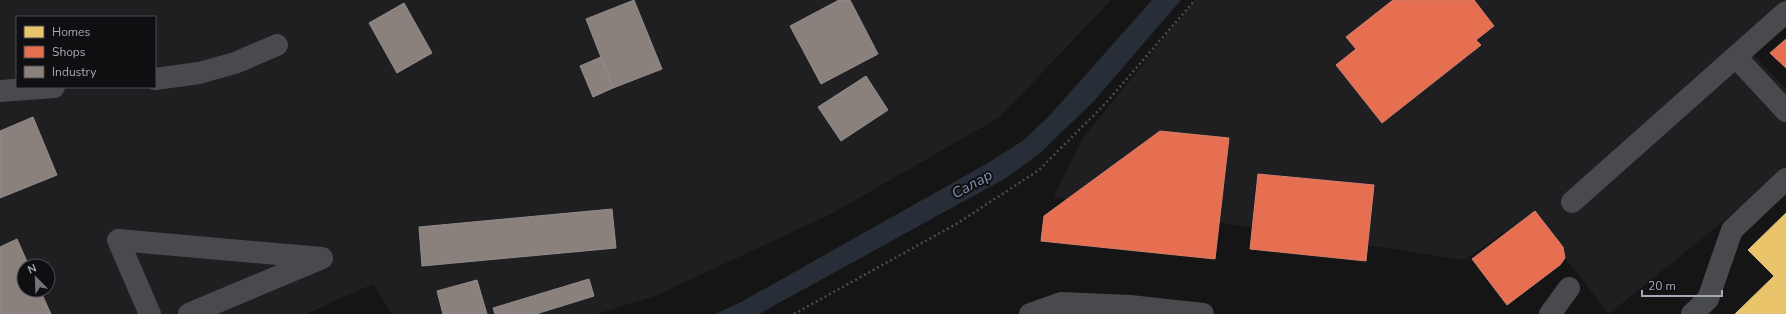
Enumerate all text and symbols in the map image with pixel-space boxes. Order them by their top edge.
legend [16,16,156,88]
text: Homes [52,24,90,40]
text: Shops [52,44,86,60]
text: Industry [52,64,97,80]
water label: Салар [948,165,996,203]
north arrow [16,258,56,298]
text: N [26,261,39,278]
scale bar [1642,272,1722,298]
text: 20 m [1648,278,1676,294]

